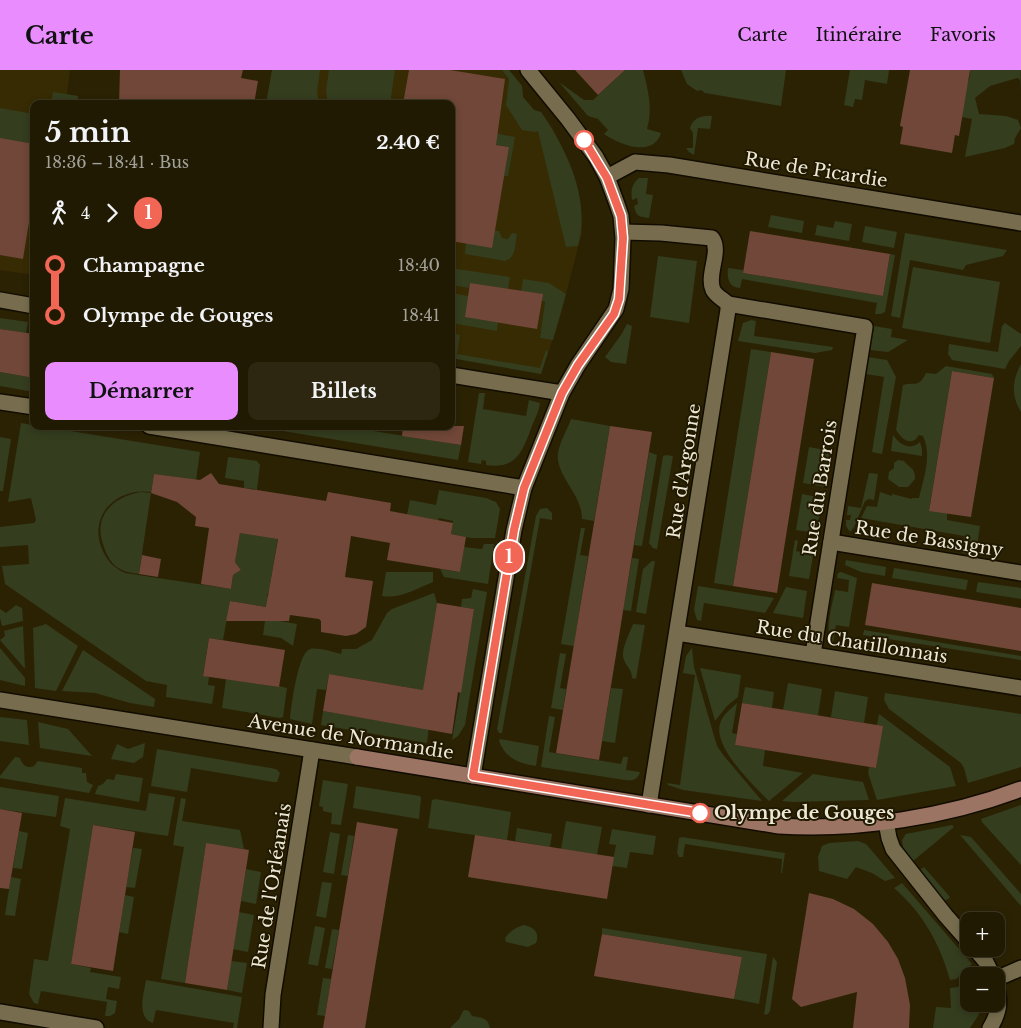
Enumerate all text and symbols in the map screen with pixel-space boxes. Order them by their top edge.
text: Carte [25,21,94,50]
text: Carte [737,24,787,46]
text: Itinéraire [815,24,902,46]
text: Favoris [930,24,996,46]
text: 5 min [45,115,131,150]
unlabelled marker [574,130,594,150]
text: 2.40 € [376,131,440,154]
street label: Rue de Picardie [743,148,889,192]
text: 18:36 – 18:41 · Bus [45,152,189,172]
icon: walk [45,199,73,227]
icon: forward [98,199,126,227]
text: 1 [144,202,152,224]
text: 4 [81,203,90,223]
text: Champagne [83,254,205,277]
text: 18:40 [398,255,440,275]
text: Olympe de Gouges [83,304,273,327]
text: 18:41 [402,305,440,325]
button: Démarrer [45,362,238,420]
button: Billets [248,362,440,420]
street label: Rue d'Argonne [662,402,706,540]
street label: Rue du Barrois [798,418,842,558]
street label: Rue de Bassigny [853,516,1005,562]
line badge: 1 [493,541,525,573]
text: 1 [505,546,513,568]
street label: Rue du Chatillonnais [755,616,949,668]
street label: Avenue de Normandie [246,710,455,764]
street label: Rue de l'Orléanais [248,802,296,970]
place label: Olympe de Gouges [714,802,894,824]
marker: Olympe de Gouges [690,803,710,823]
map controls [960,912,1005,1012]
button: + [960,912,1005,957]
button: − [960,967,1005,1012]

